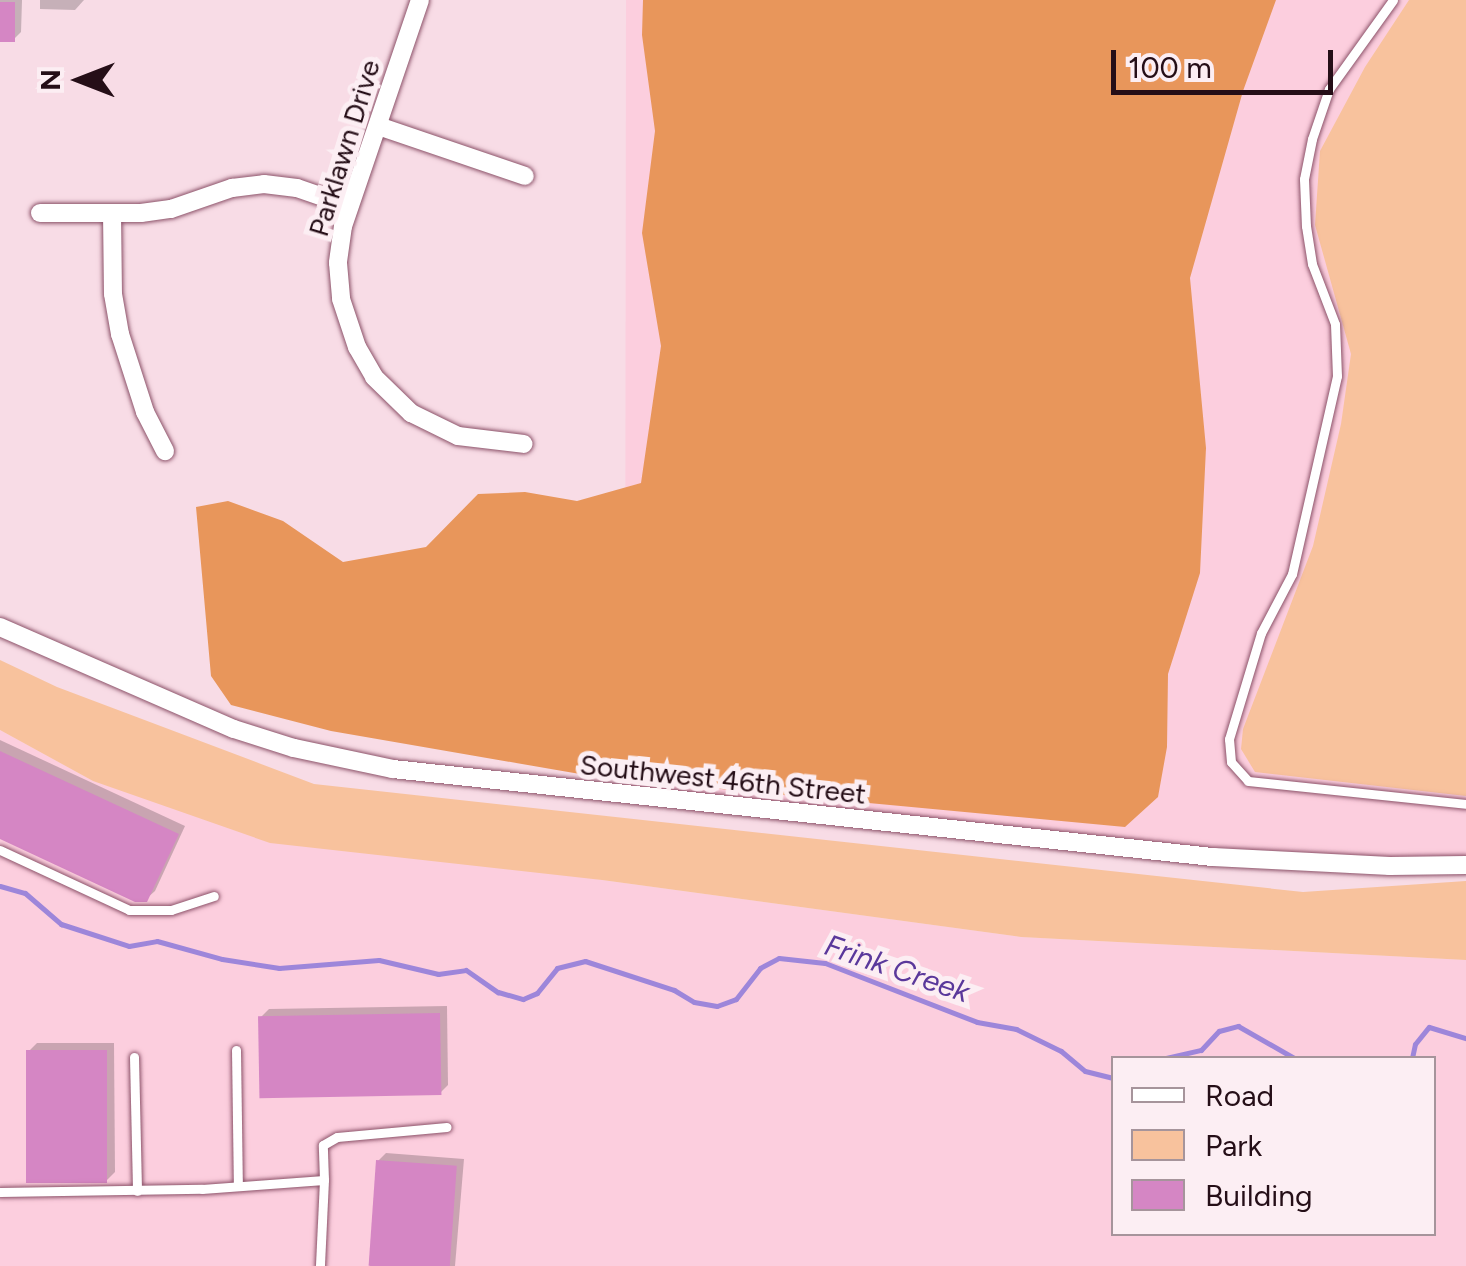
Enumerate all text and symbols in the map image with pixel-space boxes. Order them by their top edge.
north arrow [30,30,130,130]
scale bar [1116,30,1338,92]
text: 100 m [1128,49,1212,86]
street label: Parklawn Drive [301,56,387,240]
text: N [33,69,67,91]
street label: Southwest 46th Street [578,747,868,811]
water label: Frink Creek [820,927,974,1011]
legend [1111,1056,1436,1236]
text: Road [1205,1077,1274,1114]
text: Park [1205,1127,1262,1164]
text: Building [1205,1177,1313,1214]

